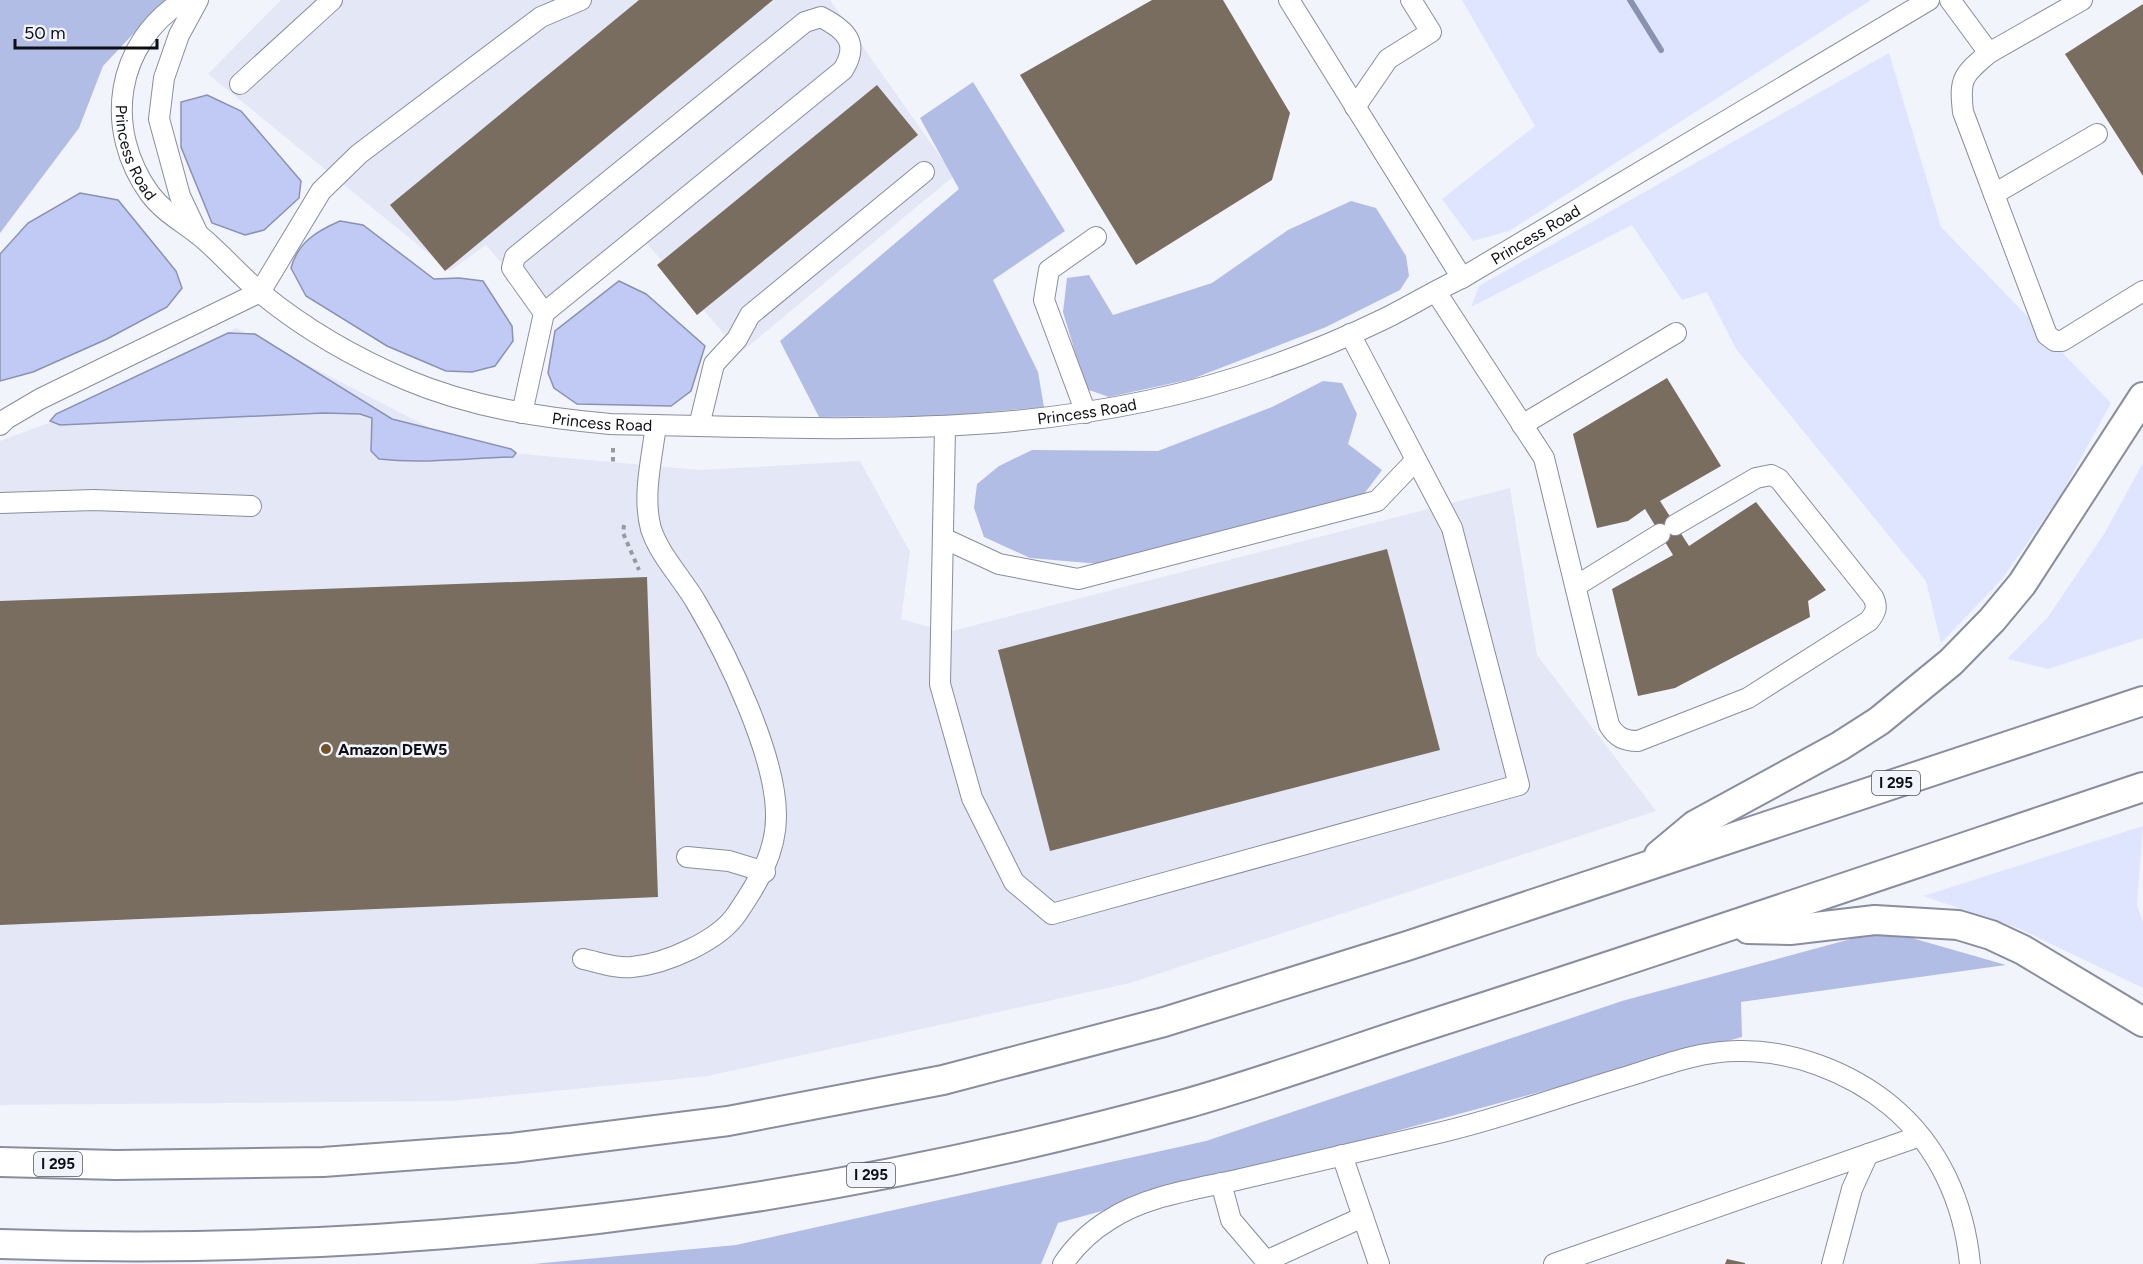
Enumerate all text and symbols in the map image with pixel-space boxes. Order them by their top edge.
scale bar [15,12,158,50]
text: 50 m [24,22,66,44]
street label: Princess Road [112,105,161,204]
street label: Princess Road [1487,200,1583,268]
street label: Princess Road [1036,394,1138,428]
street label: Princess Road [551,408,652,434]
place label: Amazon DEW5 [338,740,447,759]
marker: Amazon DEW5 [319,742,333,756]
road number: I 295 [1872,771,1920,795]
road number: I 295 [34,1152,82,1176]
road number: I 295 [847,1163,895,1187]

